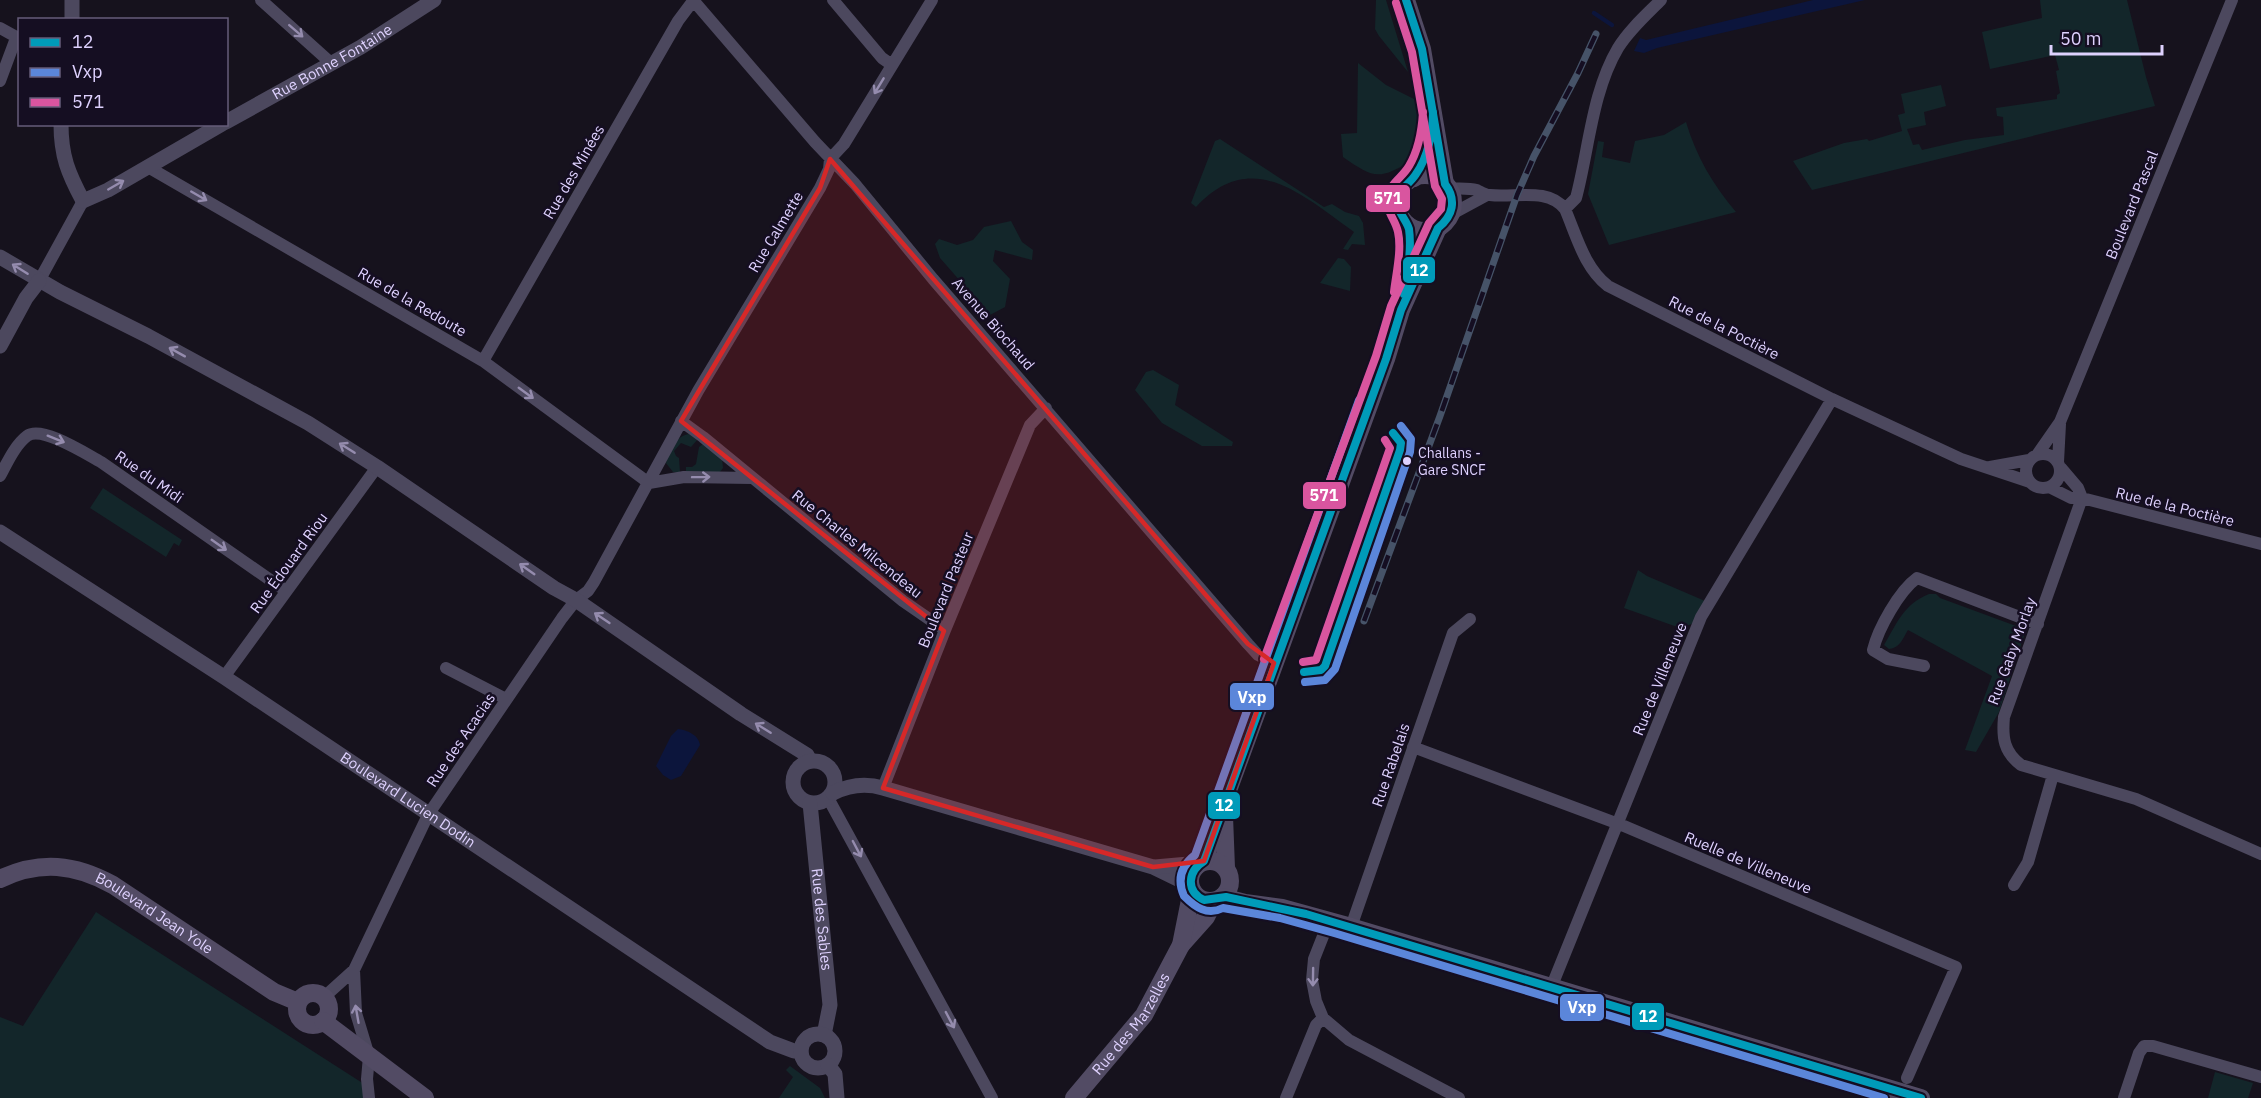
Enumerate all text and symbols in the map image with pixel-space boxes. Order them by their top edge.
legend [18,18,228,126]
scale bar [2051,18,2162,56]
street label: Rue Bonne Fontaine [268,19,396,104]
one-way arrow [288,24,303,38]
text: 50 m [2060,27,2102,50]
text: 12 [72,30,94,53]
text: Vxp [72,60,102,83]
one-way arrow [873,77,885,94]
text: 571 [72,90,104,113]
street label: Rue des Minées [539,121,608,222]
street label: Boulevard Pascal [2101,148,2162,262]
one-way arrow [107,179,124,191]
line badge: 571 [1365,184,1411,213]
street label: Rue Calmette [744,188,807,276]
text: 571 [1374,188,1403,208]
one-way arrow [189,191,207,202]
line badge: 12 [1402,256,1436,284]
text: 12 [1409,260,1429,280]
one-way arrow [12,263,29,275]
street label: Rue de la Redoute [354,263,470,340]
street label: Avenue Biochaud [948,273,1039,374]
street label: Rue de la Poctière [1666,291,1783,364]
one-way arrow [169,346,187,357]
one-way arrow [518,386,534,399]
one-way arrow [46,434,65,445]
one-way arrow [339,441,356,454]
place label: Challans - Gare SNCF [1418,444,1486,479]
street label: Rue du Midi [111,446,187,507]
marker: Challans - Gare SNCF [1401,455,1413,467]
one-way arrow [690,471,710,482]
line badge: 571 [1302,481,1347,510]
street label: Rue de la Poctière [2114,483,2236,530]
street label: Rue Charles Milcendeau [788,485,926,602]
text: 571 [1310,485,1339,505]
street label: Rue Édouard Riou [246,509,332,617]
street label: Boulevard Pasteur [914,529,978,651]
one-way arrow [211,539,227,551]
one-way arrow [519,562,535,575]
street label: Rue Gaby Morlay [1983,594,2040,707]
one-way arrow [594,612,610,624]
street label: Rue de Villeneuve [1628,619,1691,738]
line badge: Vxp [1229,682,1275,711]
text: Vxp [1238,687,1267,707]
street label: Rue des Acacias [422,689,499,790]
street label: Rue Rabelais [1367,720,1414,809]
one-way arrow [755,721,772,733]
street label: Boulevard Lucien Dodin [337,747,479,852]
line badge: 12 [1207,791,1241,820]
text: 12 [1214,795,1234,815]
street label: Ruelle de Villeneuve [1682,827,1815,898]
one-way arrow [852,839,863,857]
street label: Rue des Sables [808,867,837,971]
street label: Boulevard Jean Yole [93,868,217,958]
one-way arrow [1307,966,1319,986]
street label: Rue des Marzelles [1088,969,1174,1079]
line badge: Vxp [1559,993,1605,1022]
text: Vxp [1568,997,1597,1017]
line badge: 12 [1631,1002,1665,1031]
one-way arrow [351,1004,362,1024]
text: 12 [1638,1006,1658,1026]
one-way arrow [945,1011,956,1029]

